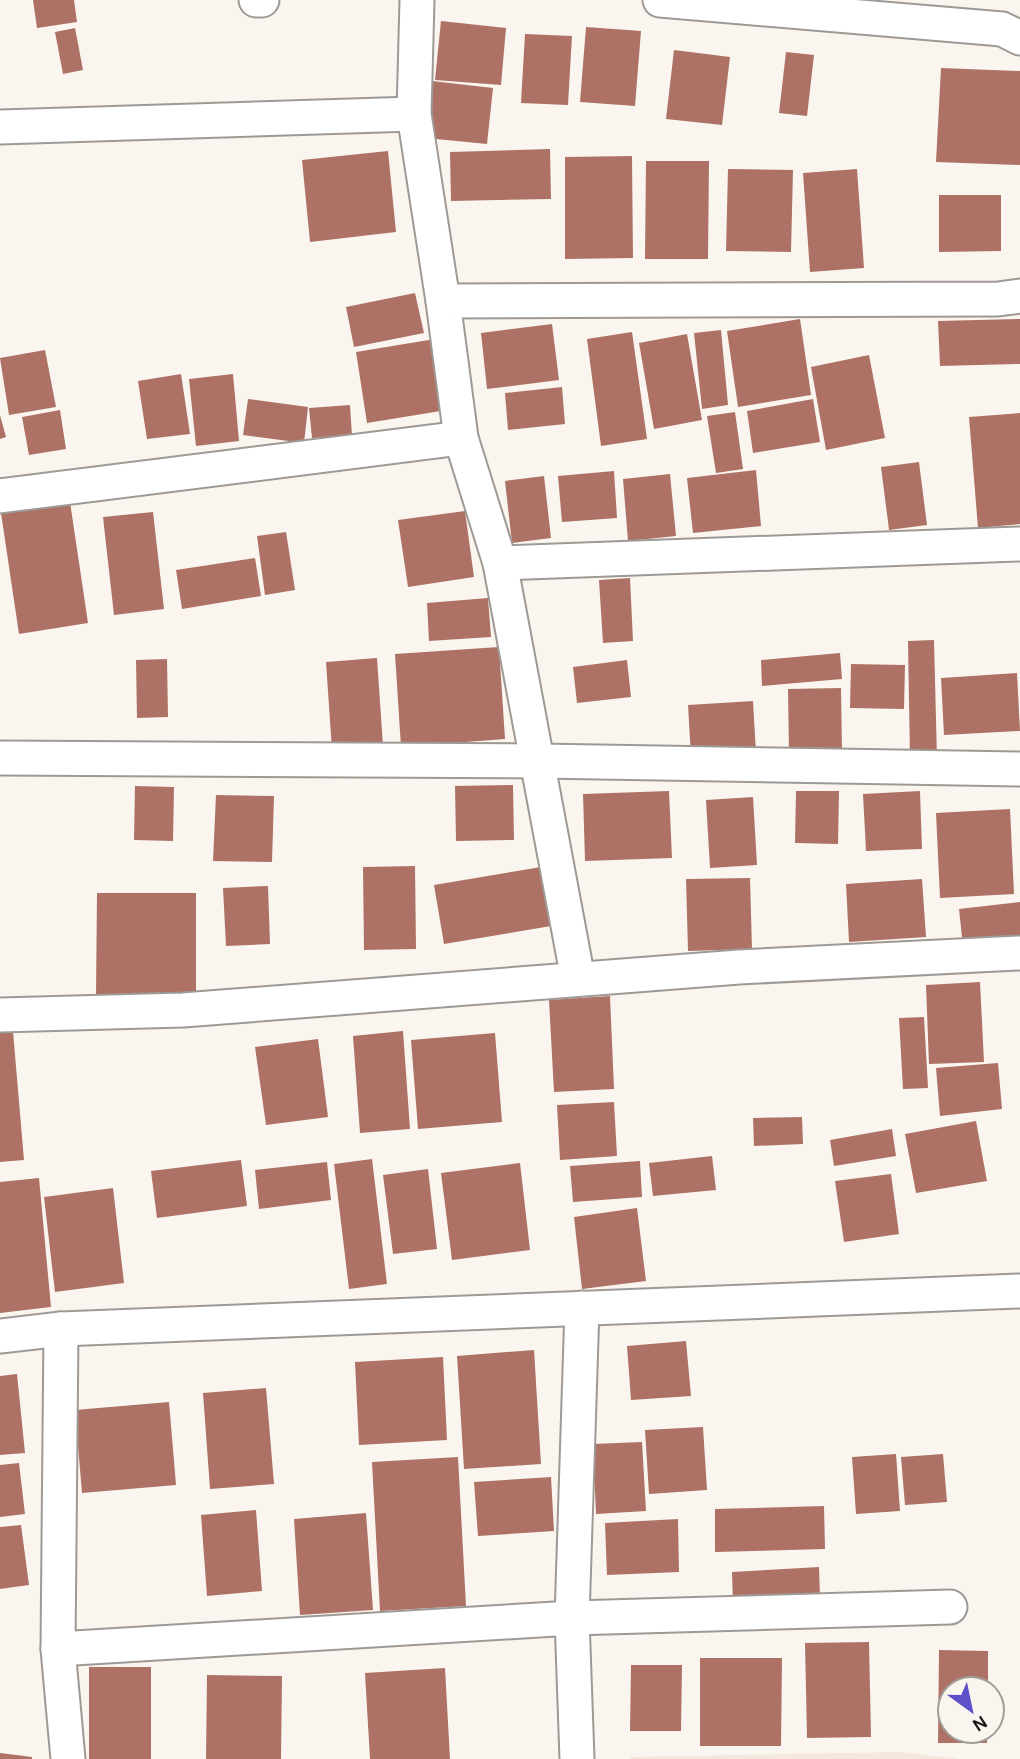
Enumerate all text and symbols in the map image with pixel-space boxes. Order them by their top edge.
north arrow [936,1675,1006,1745]
text: N [968,1710,991,1736]

